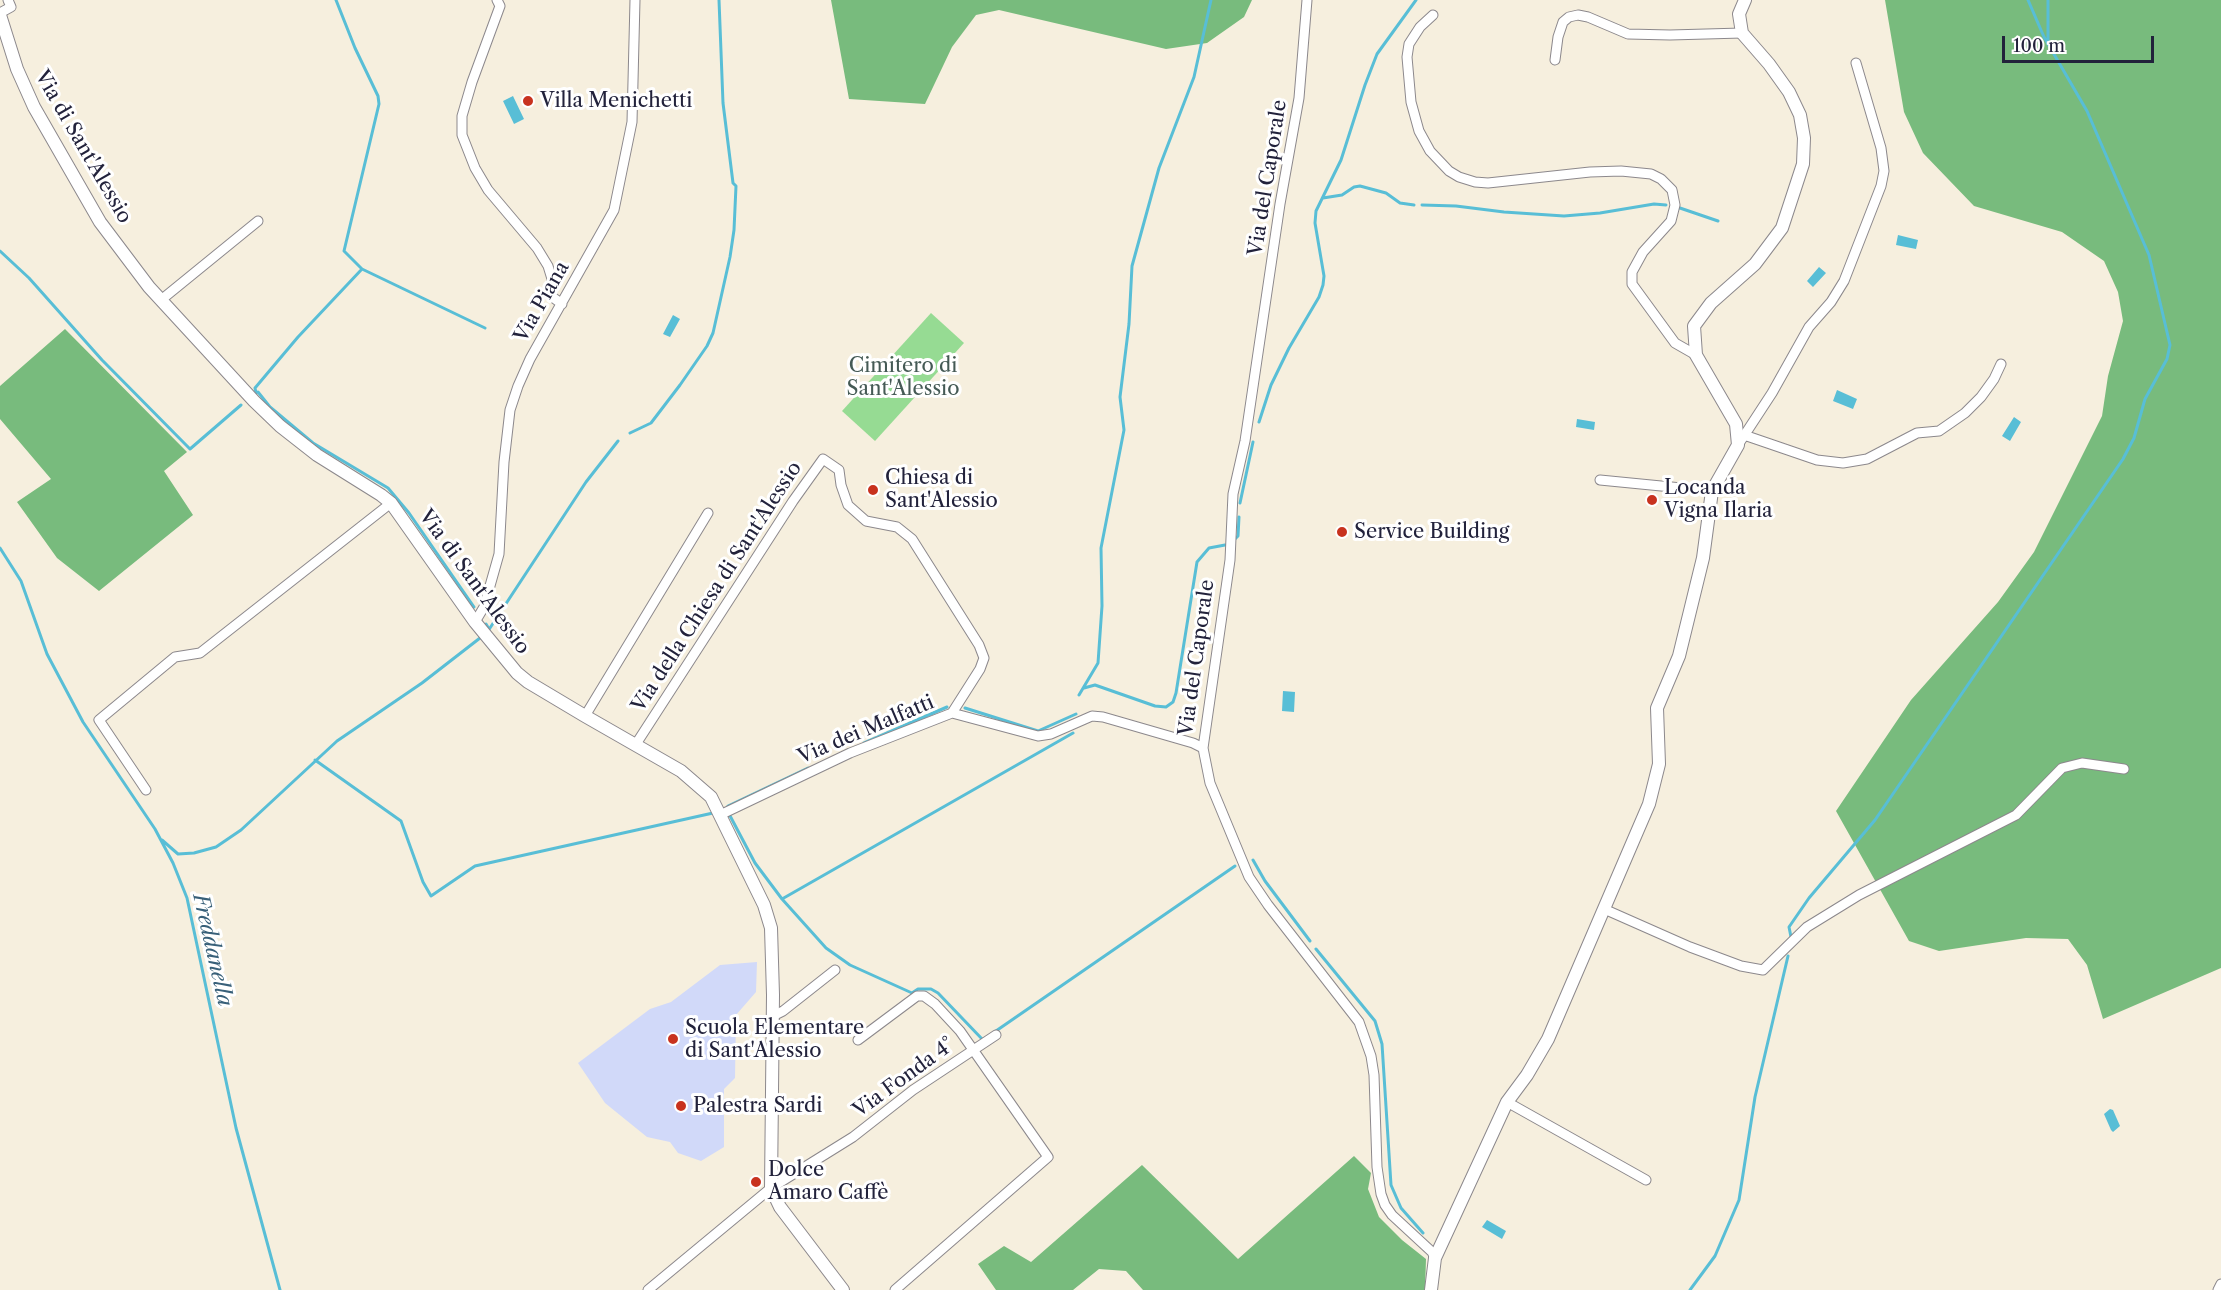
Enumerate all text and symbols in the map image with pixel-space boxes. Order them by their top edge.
scale bar [2005,24,2156,62]
text: 100 m [2013,35,2065,57]
street label: Via di Sant'Alessio [29,66,137,228]
place label: Villa Menichetti [540,89,692,113]
marker: Villa Menichetti [521,94,535,108]
street label: Via del Caporale [1244,98,1292,258]
street label: Via Piana [509,257,575,347]
park label: Cimitero di Sant'Alessio [847,354,959,401]
street label: Via della Chiesa di Sant'Alessio [627,457,807,717]
place label: Chiesa di Sant'Alessio [885,466,998,513]
place label: Locanda Vigna Ilaria [1664,476,1773,523]
marker: Chiesa di Sant'Alessio [866,483,880,497]
marker: Locanda Vigna Ilaria [1645,493,1659,507]
street label: Via di Sant'Alessio [413,505,535,659]
place label: Service Building [1354,520,1509,544]
marker: Service Building [1335,525,1349,539]
street label: Via del Caporale [1174,578,1220,738]
street label: Via dei Malfatti [794,691,938,769]
water label: Freddanella [187,891,237,1009]
place label: Scuola Elementare di Sant'Alessio [685,1016,864,1063]
marker: Scuola Elementare di Sant'Alessio [666,1032,680,1046]
street label: Via Fonda 4° [849,1033,959,1123]
place label: Palestra Sardi [693,1094,822,1118]
marker: Palestra Sardi [674,1099,688,1113]
place label: Dolce Amaro Caffè [768,1158,888,1205]
marker: Dolce Amaro Caffè [749,1175,763,1189]

